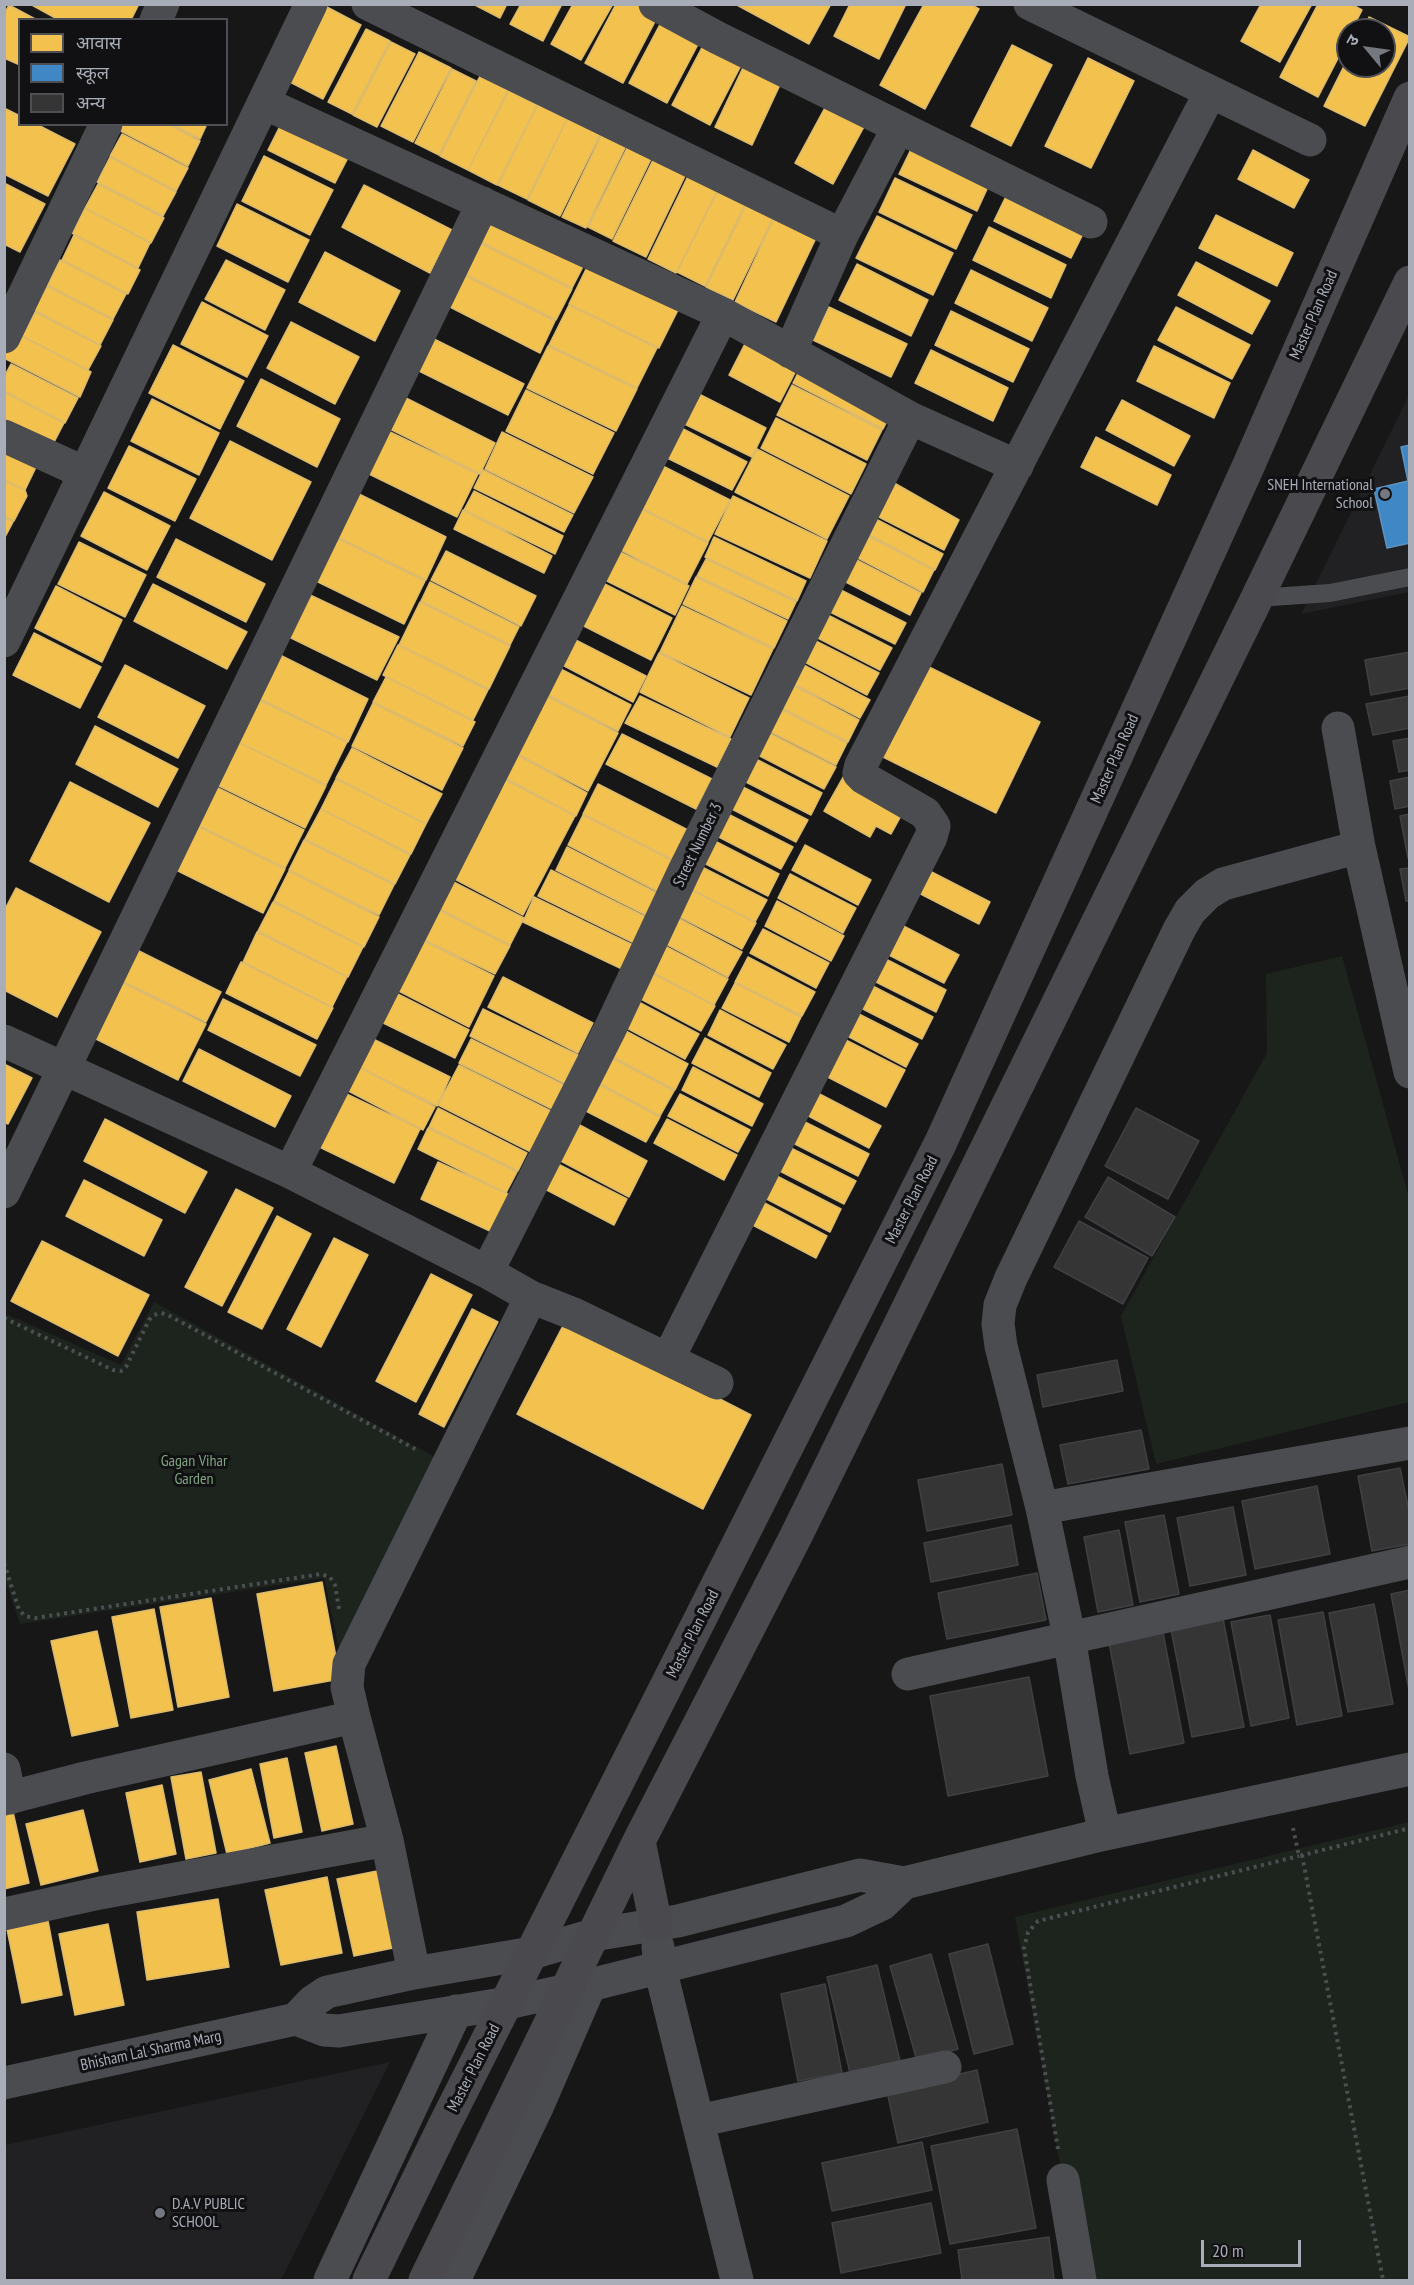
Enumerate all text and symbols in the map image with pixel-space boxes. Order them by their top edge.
legend [18,18,228,126]
north arrow [1336,18,1396,78]
text: आवास [76,31,121,54]
text: उ [1341,31,1363,49]
text: स्कूल [76,61,109,84]
text: अन्य [76,91,106,114]
street label: Master Plan Road [1286,267,1342,363]
place label: SNEH International School [1267,475,1373,513]
marker: SNEH International School [1378,487,1392,501]
street label: Master Plan Road [1087,711,1143,807]
street label: Street Number 3 [669,800,727,890]
street label: Master Plan Road [882,1153,942,1247]
park label: Gagan Vihar Garden [161,1451,227,1489]
street label: Master Plan Road [663,1587,723,1681]
street label: Master Plan Road [444,2021,504,2115]
street label: Bhisham Lal Sharma Marg [79,2027,223,2075]
place label: D.A.V PUBLIC SCHOOL [172,2194,245,2232]
marker: D.A.V PUBLIC SCHOOL [153,2206,167,2220]
scale bar [1204,2228,1304,2266]
text: 20 m [1212,2239,1244,2262]

